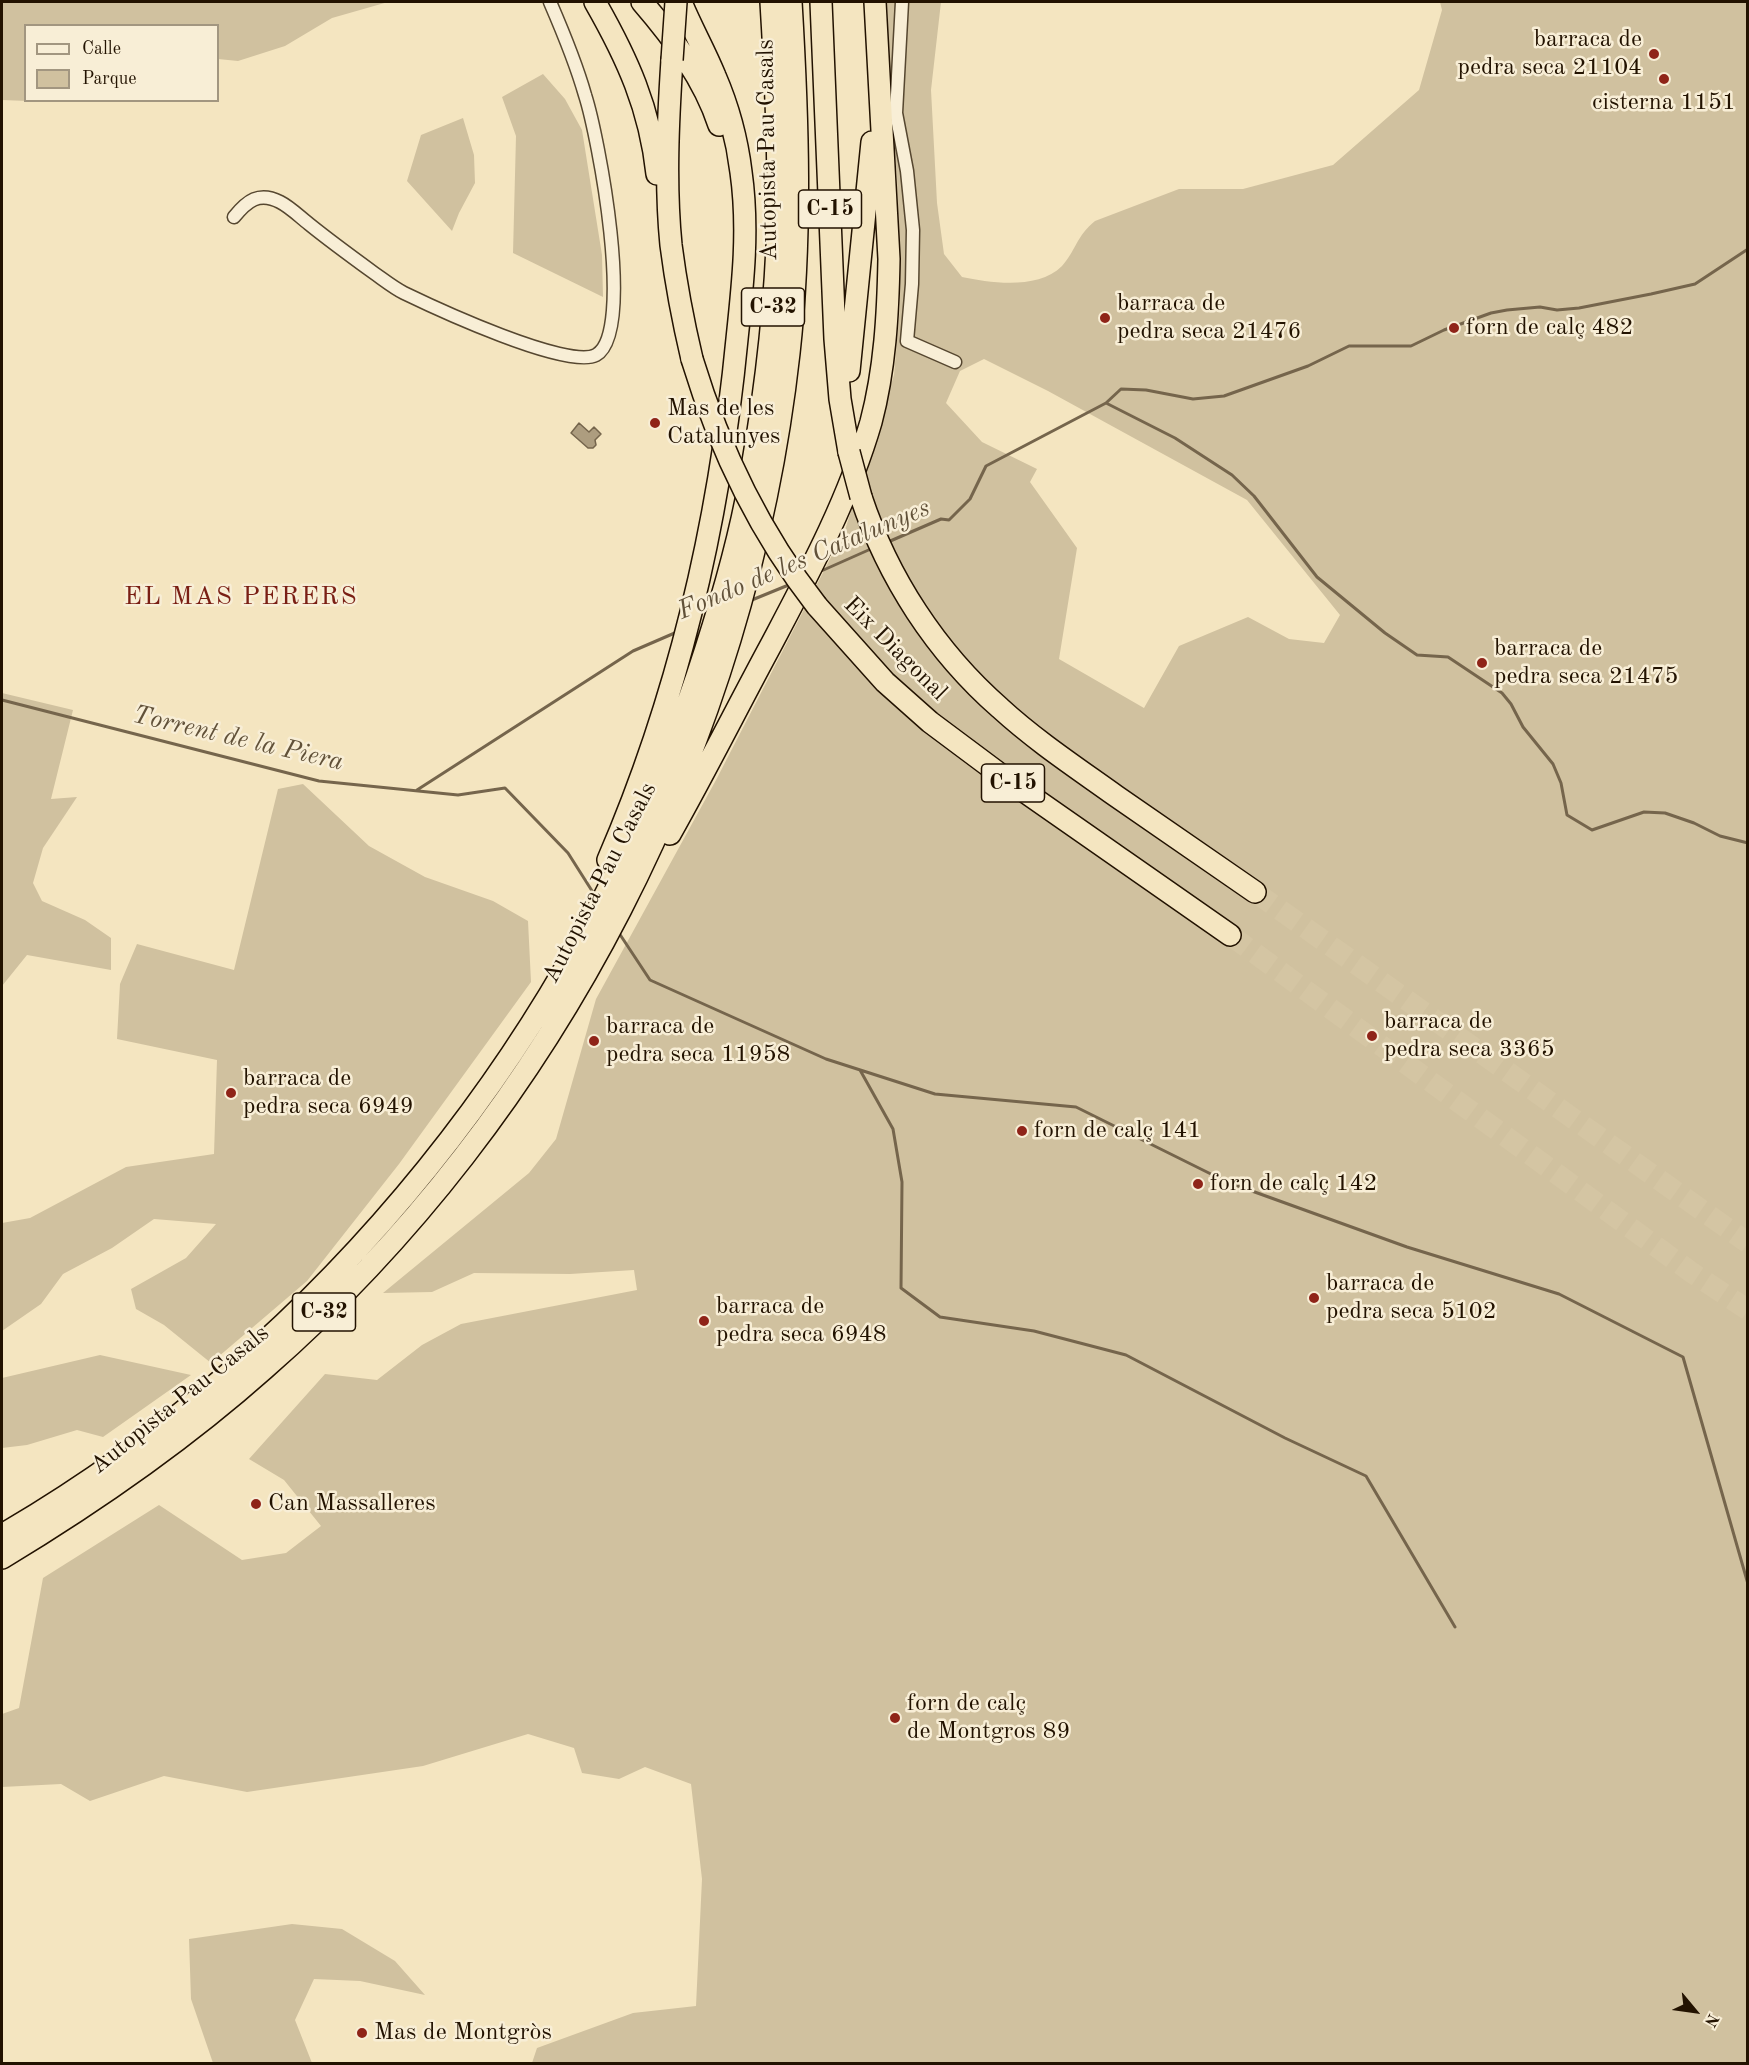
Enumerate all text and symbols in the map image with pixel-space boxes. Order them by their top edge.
legend [24,24,219,102]
place label: barraca de pedra seca 21104 [1457,26,1642,82]
street label: Autopista Pau Casals [752,39,784,261]
text: Calle [82,40,121,58]
marker: barraca de pedra seca 21104 [1647,47,1661,61]
text: Parque [82,70,137,88]
marker: cisterna 1151 [1657,72,1671,86]
place label: cisterna 1151 [1592,89,1736,117]
road number: C-15 [798,190,862,228]
road number: C-32 [742,288,804,326]
place label: barraca de pedra seca 21476 [1117,290,1302,346]
marker: barraca de pedra seca 21476 [1098,311,1112,325]
place label: forn de calç 482 [1466,314,1633,342]
marker: forn de calç 482 [1447,321,1461,335]
place label: Mas de les Catalunyes [667,395,780,451]
marker: Mas de les Catalunyes [648,416,662,430]
water label: Fondo de les Catalunyes [673,493,935,627]
district label: EL MAS PERERS [124,581,358,613]
street label: Eix Diagonal [837,591,953,707]
place label: barraca de pedra seca 21475 [1494,635,1679,691]
marker: barraca de pedra seca 21475 [1475,656,1489,670]
water label: Torrent de la Piera [130,700,346,778]
road number: C-15 [982,764,1044,802]
street label: Autopista Pau Casals [537,778,663,988]
place label: barraca de pedra seca 3365 [1384,1008,1555,1064]
place label: barraca de pedra seca 11958 [606,1013,791,1069]
marker: barraca de pedra seca 3365 [1365,1029,1379,1043]
marker: barraca de pedra seca 11958 [587,1034,601,1048]
place label: barraca de pedra seca 6949 [243,1065,414,1121]
marker: barraca de pedra seca 6949 [224,1086,238,1100]
place label: forn de calç 141 [1034,1117,1201,1145]
marker: forn de calç 141 [1015,1124,1029,1138]
place label: forn de calç 142 [1210,1170,1377,1198]
marker: forn de calç 142 [1191,1177,1205,1191]
place label: barraca de pedra seca 5102 [1326,1270,1497,1326]
marker: barraca de pedra seca 5102 [1307,1291,1321,1305]
road number: C-32 [292,1293,356,1331]
place label: barraca de pedra seca 6948 [716,1293,887,1349]
marker: barraca de pedra seca 6948 [697,1314,711,1328]
street label: Autopista Pau Casals [85,1319,275,1481]
place label: Can Massalleres [268,1490,436,1518]
marker: Can Massalleres [249,1497,263,1511]
place label: forn de calç de Montgros 89 [907,1690,1070,1746]
marker: forn de calç de Montgros 89 [888,1711,902,1725]
north arrow [1665,1981,1725,2041]
text: N [1701,2010,1721,2029]
place label: Mas de Montgròs [374,2019,552,2047]
marker: Mas de Montgròs [355,2026,369,2040]

